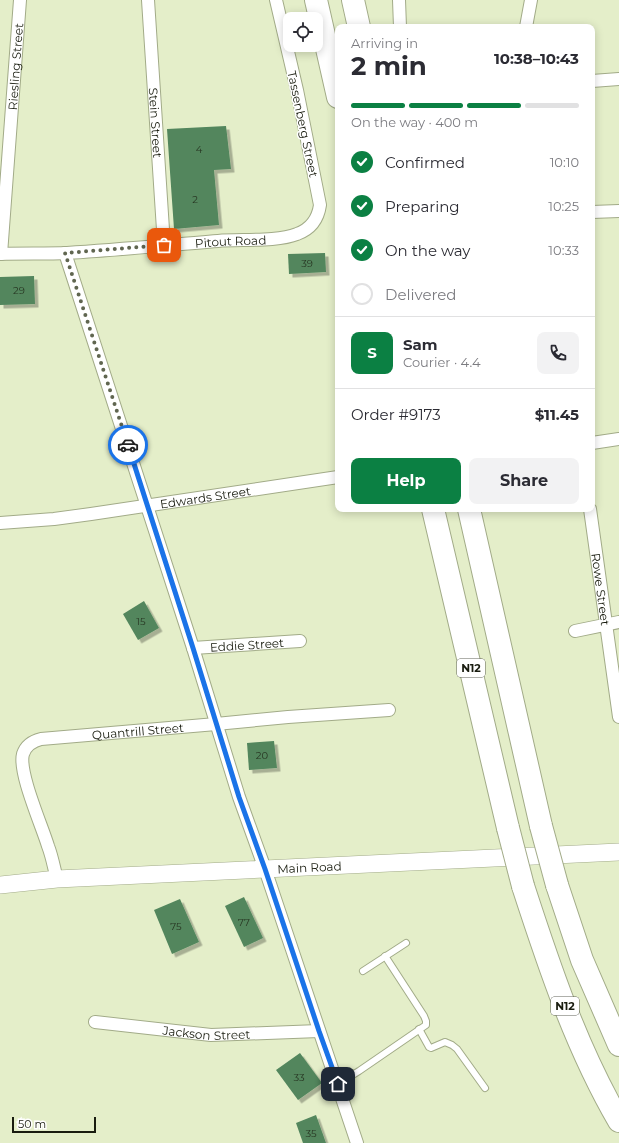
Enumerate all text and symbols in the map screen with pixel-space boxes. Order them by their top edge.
map controls [283,12,323,52]
button: locate [283,12,323,52]
street label: Riesling Street [4,22,26,111]
text: Arriving in [351,35,418,51]
text: 10:38–10:43 [494,49,579,68]
text: 2 min [351,50,427,82]
street label: Tassenberg Street [284,69,322,179]
street label: Stein Street [146,87,166,158]
text: On the way · 400 m [351,114,478,130]
house number: 4 [196,143,203,156]
icon: check [351,151,373,173]
text: Confirmed [385,153,465,172]
text: 10:10 [550,154,579,170]
house number: 2 [192,193,198,206]
icon: check [351,195,373,217]
text: Preparing [385,197,460,216]
text: 10:25 [548,198,579,214]
pin [147,228,181,262]
street label: Pitout Road [194,232,267,250]
icon: bag [153,234,175,256]
icon: check [351,239,373,261]
text: On the way [385,241,470,260]
text: 10:33 [548,242,579,258]
house number: 39 [301,257,313,270]
house number: 29 [13,284,25,297]
text: Delivered [385,285,457,304]
button: phone [537,332,579,374]
text: Sam [403,335,438,354]
text: S [367,343,377,362]
text: Courier · 4.4 [403,354,481,370]
text: Order #9173 [351,405,441,424]
text: $11.45 [535,405,579,424]
courier [108,425,148,465]
icon: car [117,434,139,456]
button: Help [351,458,461,504]
button: Share [469,458,579,504]
street label: Edwards Street [159,483,252,511]
street label: Rowe Street [589,552,614,627]
house number: 15 [136,615,146,628]
street label: Eddie Street [209,635,285,654]
road number: N12 [457,659,485,677]
street label: Quantrill Street [91,719,185,742]
house number: 20 [256,749,269,762]
street label: Main Road [277,858,342,876]
house number: 77 [238,916,250,929]
house number: 75 [170,920,182,933]
road number: N12 [551,997,579,1015]
street label: Jackson Street [161,1022,251,1043]
pin [321,1067,355,1101]
house number: 33 [293,1071,305,1084]
icon: home [327,1073,349,1095]
scale bar [12,1115,96,1134]
text: 50 m [18,1117,46,1131]
house number: 35 [305,1127,317,1140]

